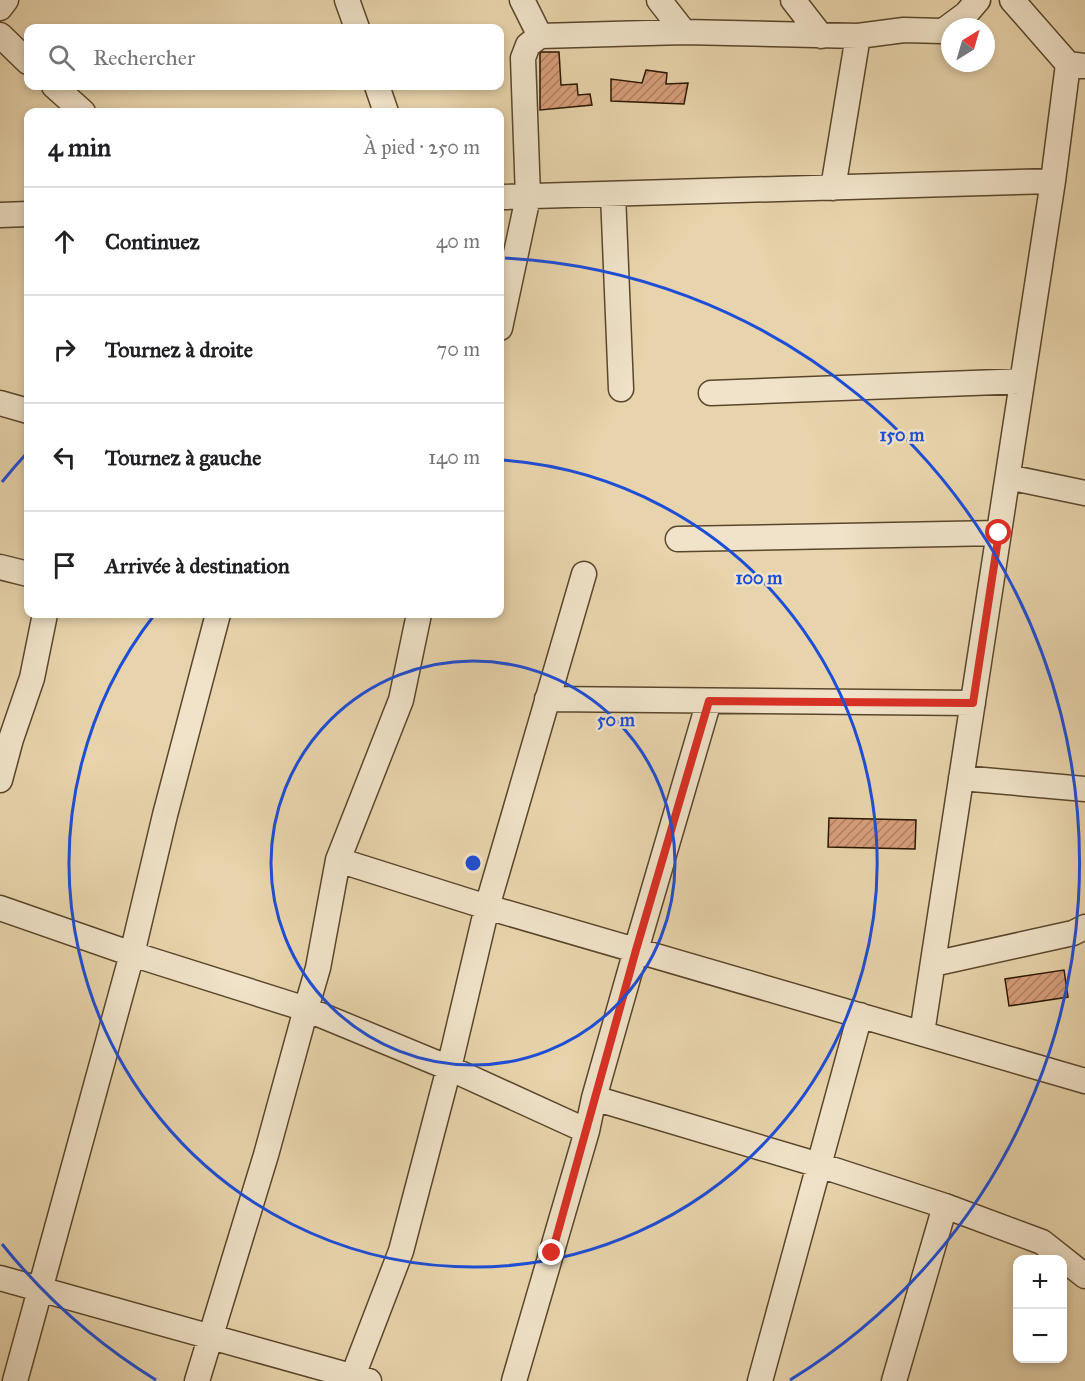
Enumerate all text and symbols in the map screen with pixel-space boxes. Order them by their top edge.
north arrow [941,18,995,72]
search box [24,24,504,90]
icon: search [45,41,78,74]
text: Rechercher [93,44,195,71]
text: 4 min [48,131,111,163]
text: À pied · 250 m [364,135,480,159]
icon: ahead [48,225,81,258]
text: Continuez [105,228,200,255]
text: 40 m [436,229,480,253]
icon: right [48,333,81,366]
text: Tournez à droite [105,336,253,363]
text: 70 m [437,337,480,361]
text: 150 m [880,424,925,446]
icon: left [48,441,81,474]
text: Tournez à gauche [105,444,261,471]
text: 140 m [428,445,480,469]
route start [985,519,1011,545]
icon: arrive [48,549,81,582]
text: Arrivée à destination [105,552,290,579]
text: 100 m [736,567,783,589]
text: 50 m [597,709,636,731]
centre of rings [463,853,483,873]
route end [538,1239,564,1265]
map controls [1013,1255,1067,1363]
button: + [1013,1255,1067,1309]
button: − [1013,1309,1067,1363]

